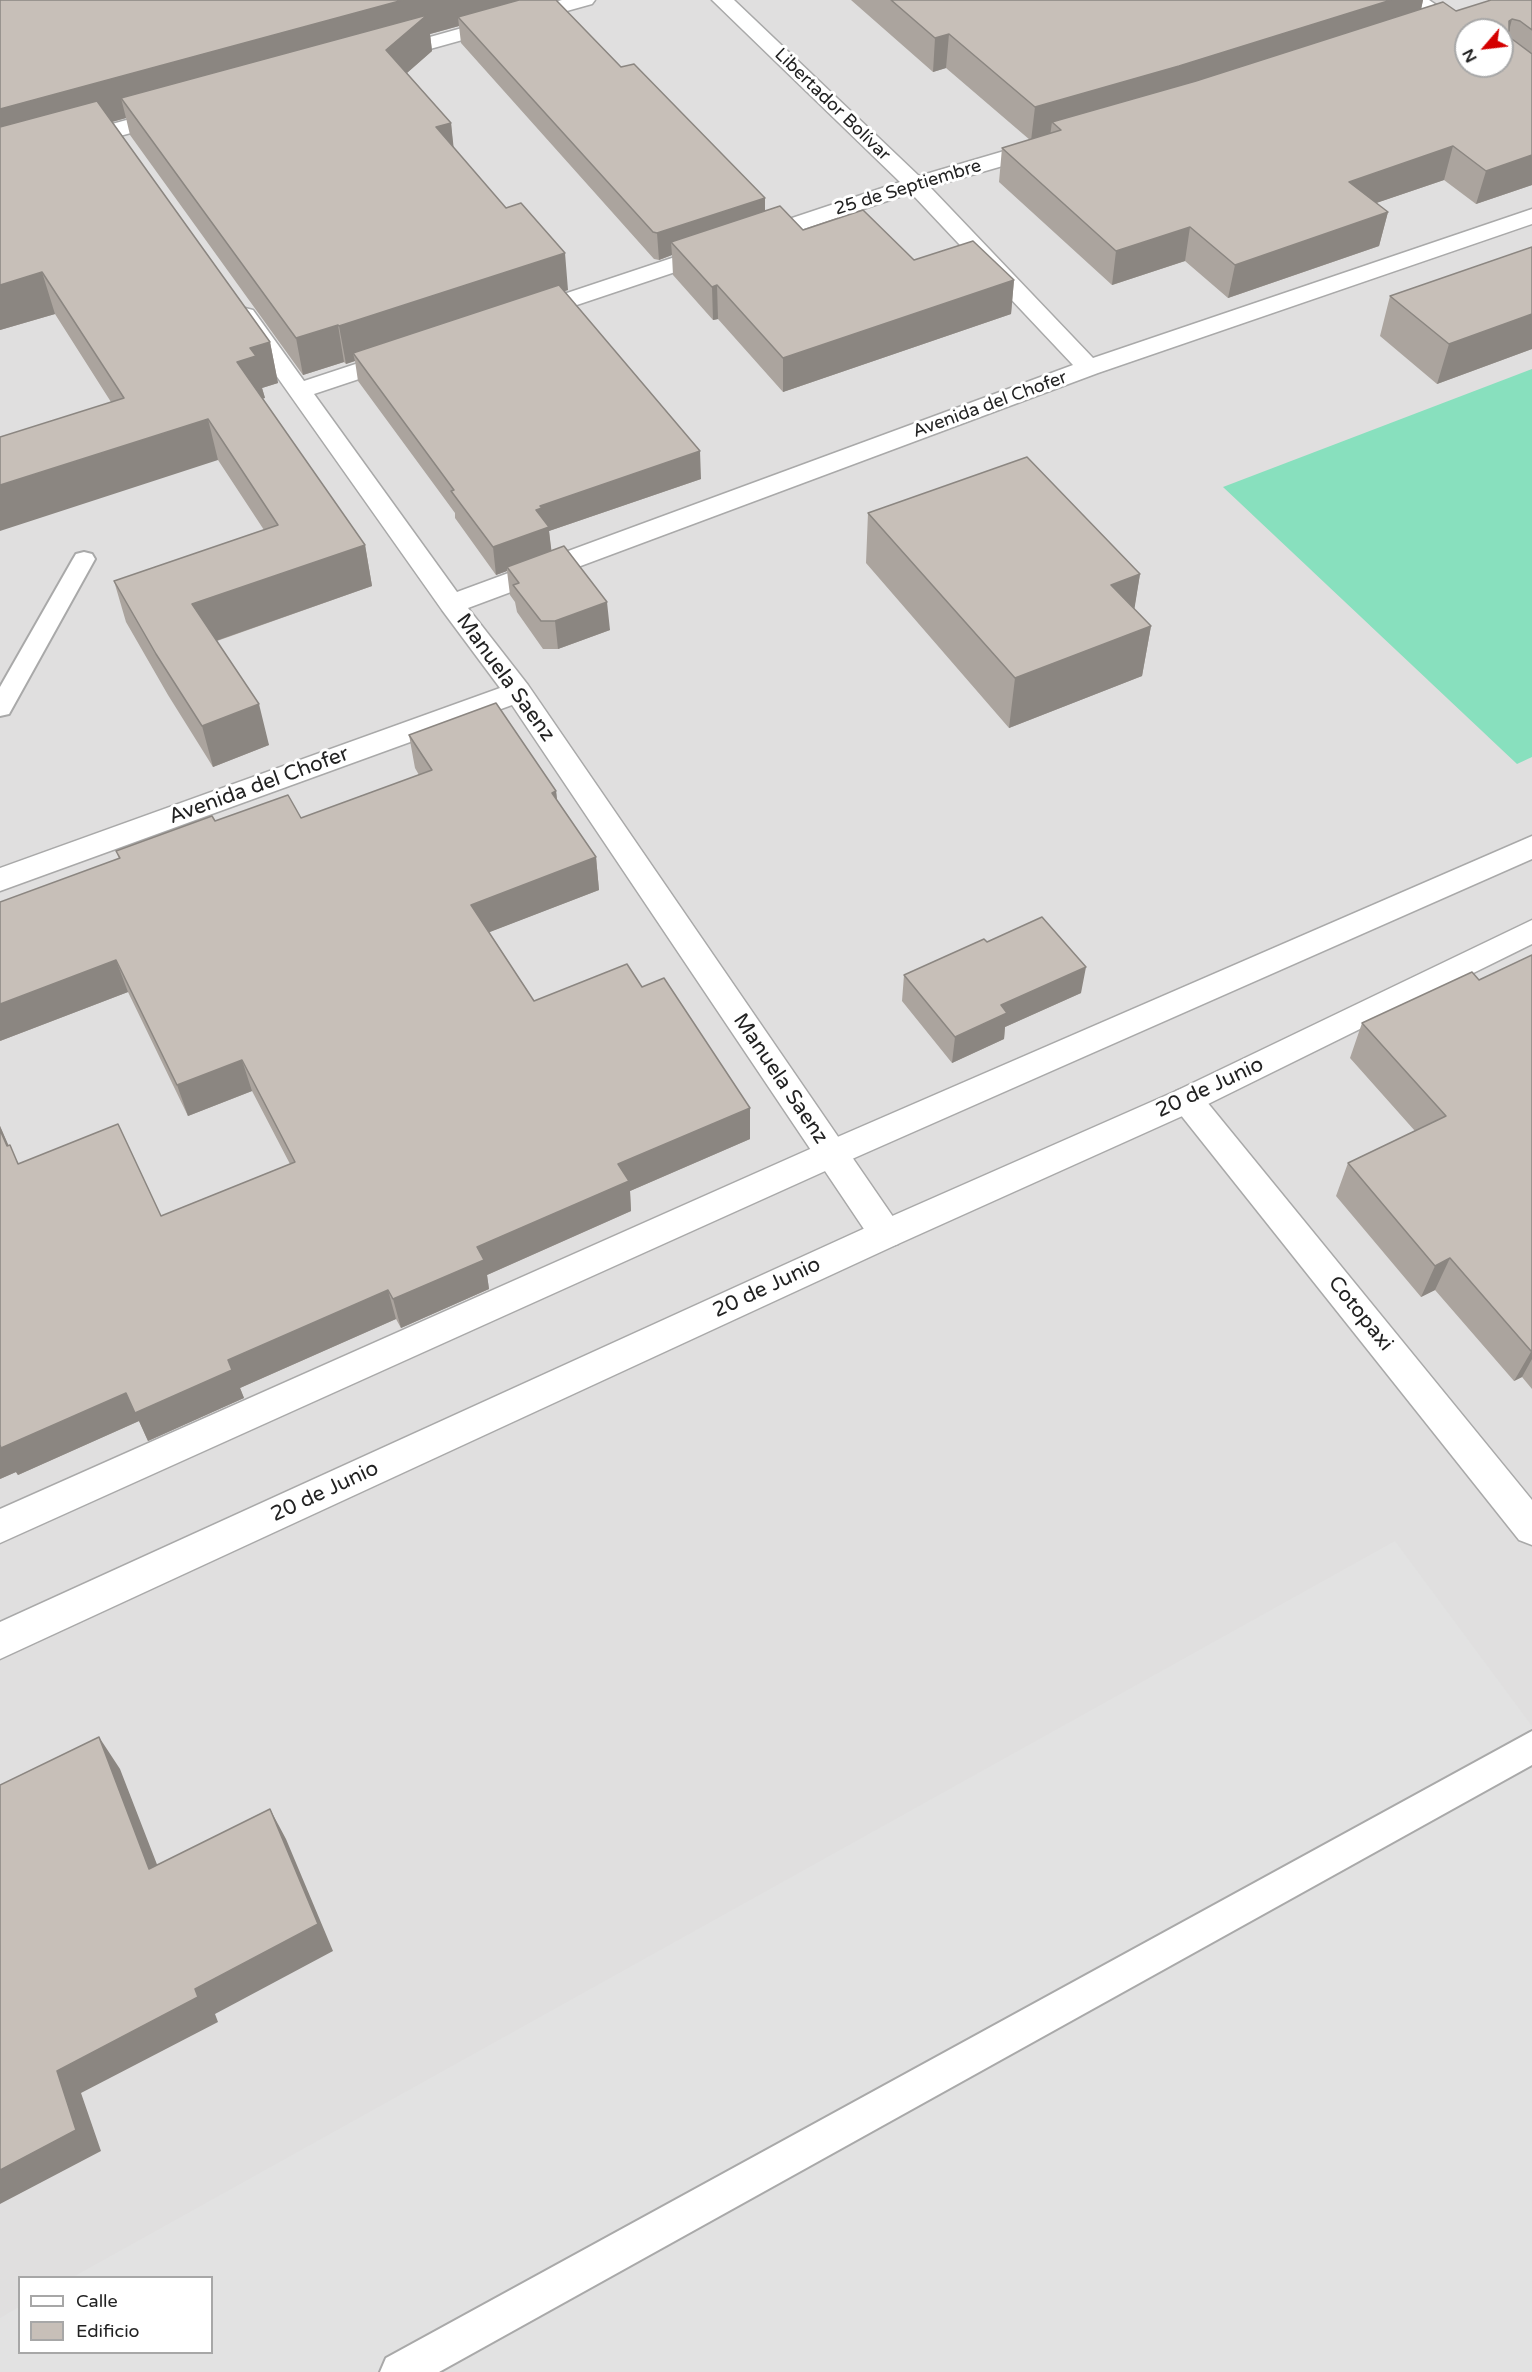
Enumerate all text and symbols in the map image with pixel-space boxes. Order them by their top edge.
north arrow [1454,18,1514,78]
street label: Libertador Bolívar [770,44,894,166]
text: N [1458,45,1482,66]
street label: 25 de Septiembre [832,155,984,221]
street label: Avenida del Chofer [910,367,1070,443]
street label: Manuela Saenz [450,609,560,747]
street label: Avenida del Chofer [166,742,352,830]
street label: Manuela Saenz [727,1009,833,1149]
street label: 20 de Junio [1152,1052,1268,1124]
street label: 20 de Junio [709,1252,825,1324]
street label: Cotopaxi [1322,1271,1398,1357]
street label: 20 de Junio [267,1456,383,1528]
legend [18,2276,213,2354]
text: Calle [76,2290,118,2312]
text: Edificio [76,2320,140,2342]

